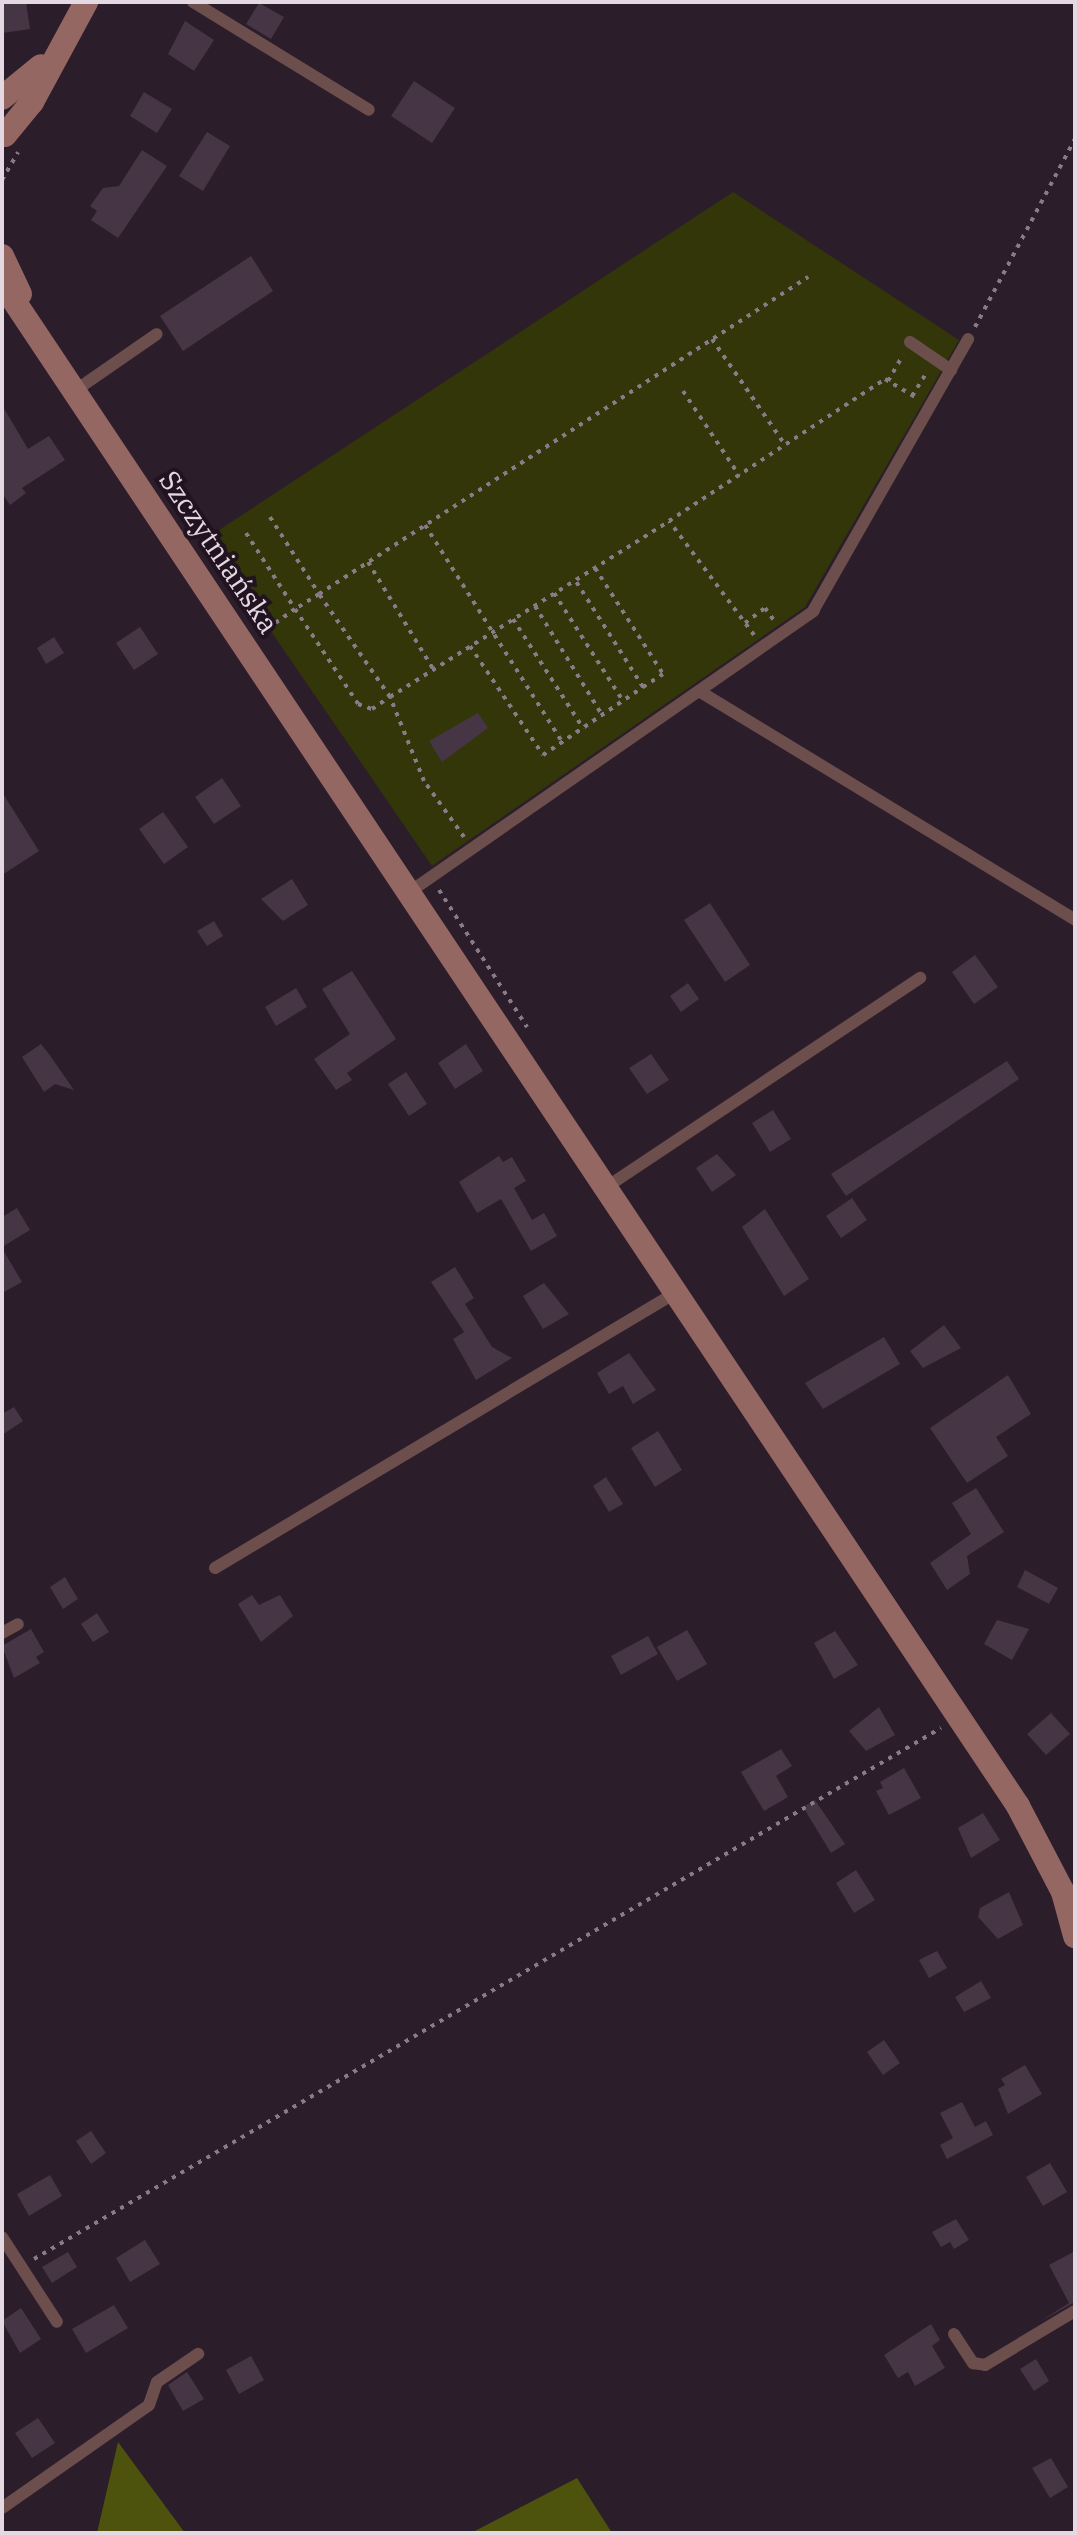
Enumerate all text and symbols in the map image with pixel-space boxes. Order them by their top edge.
street label: Szczytniańska [152,464,286,640]

